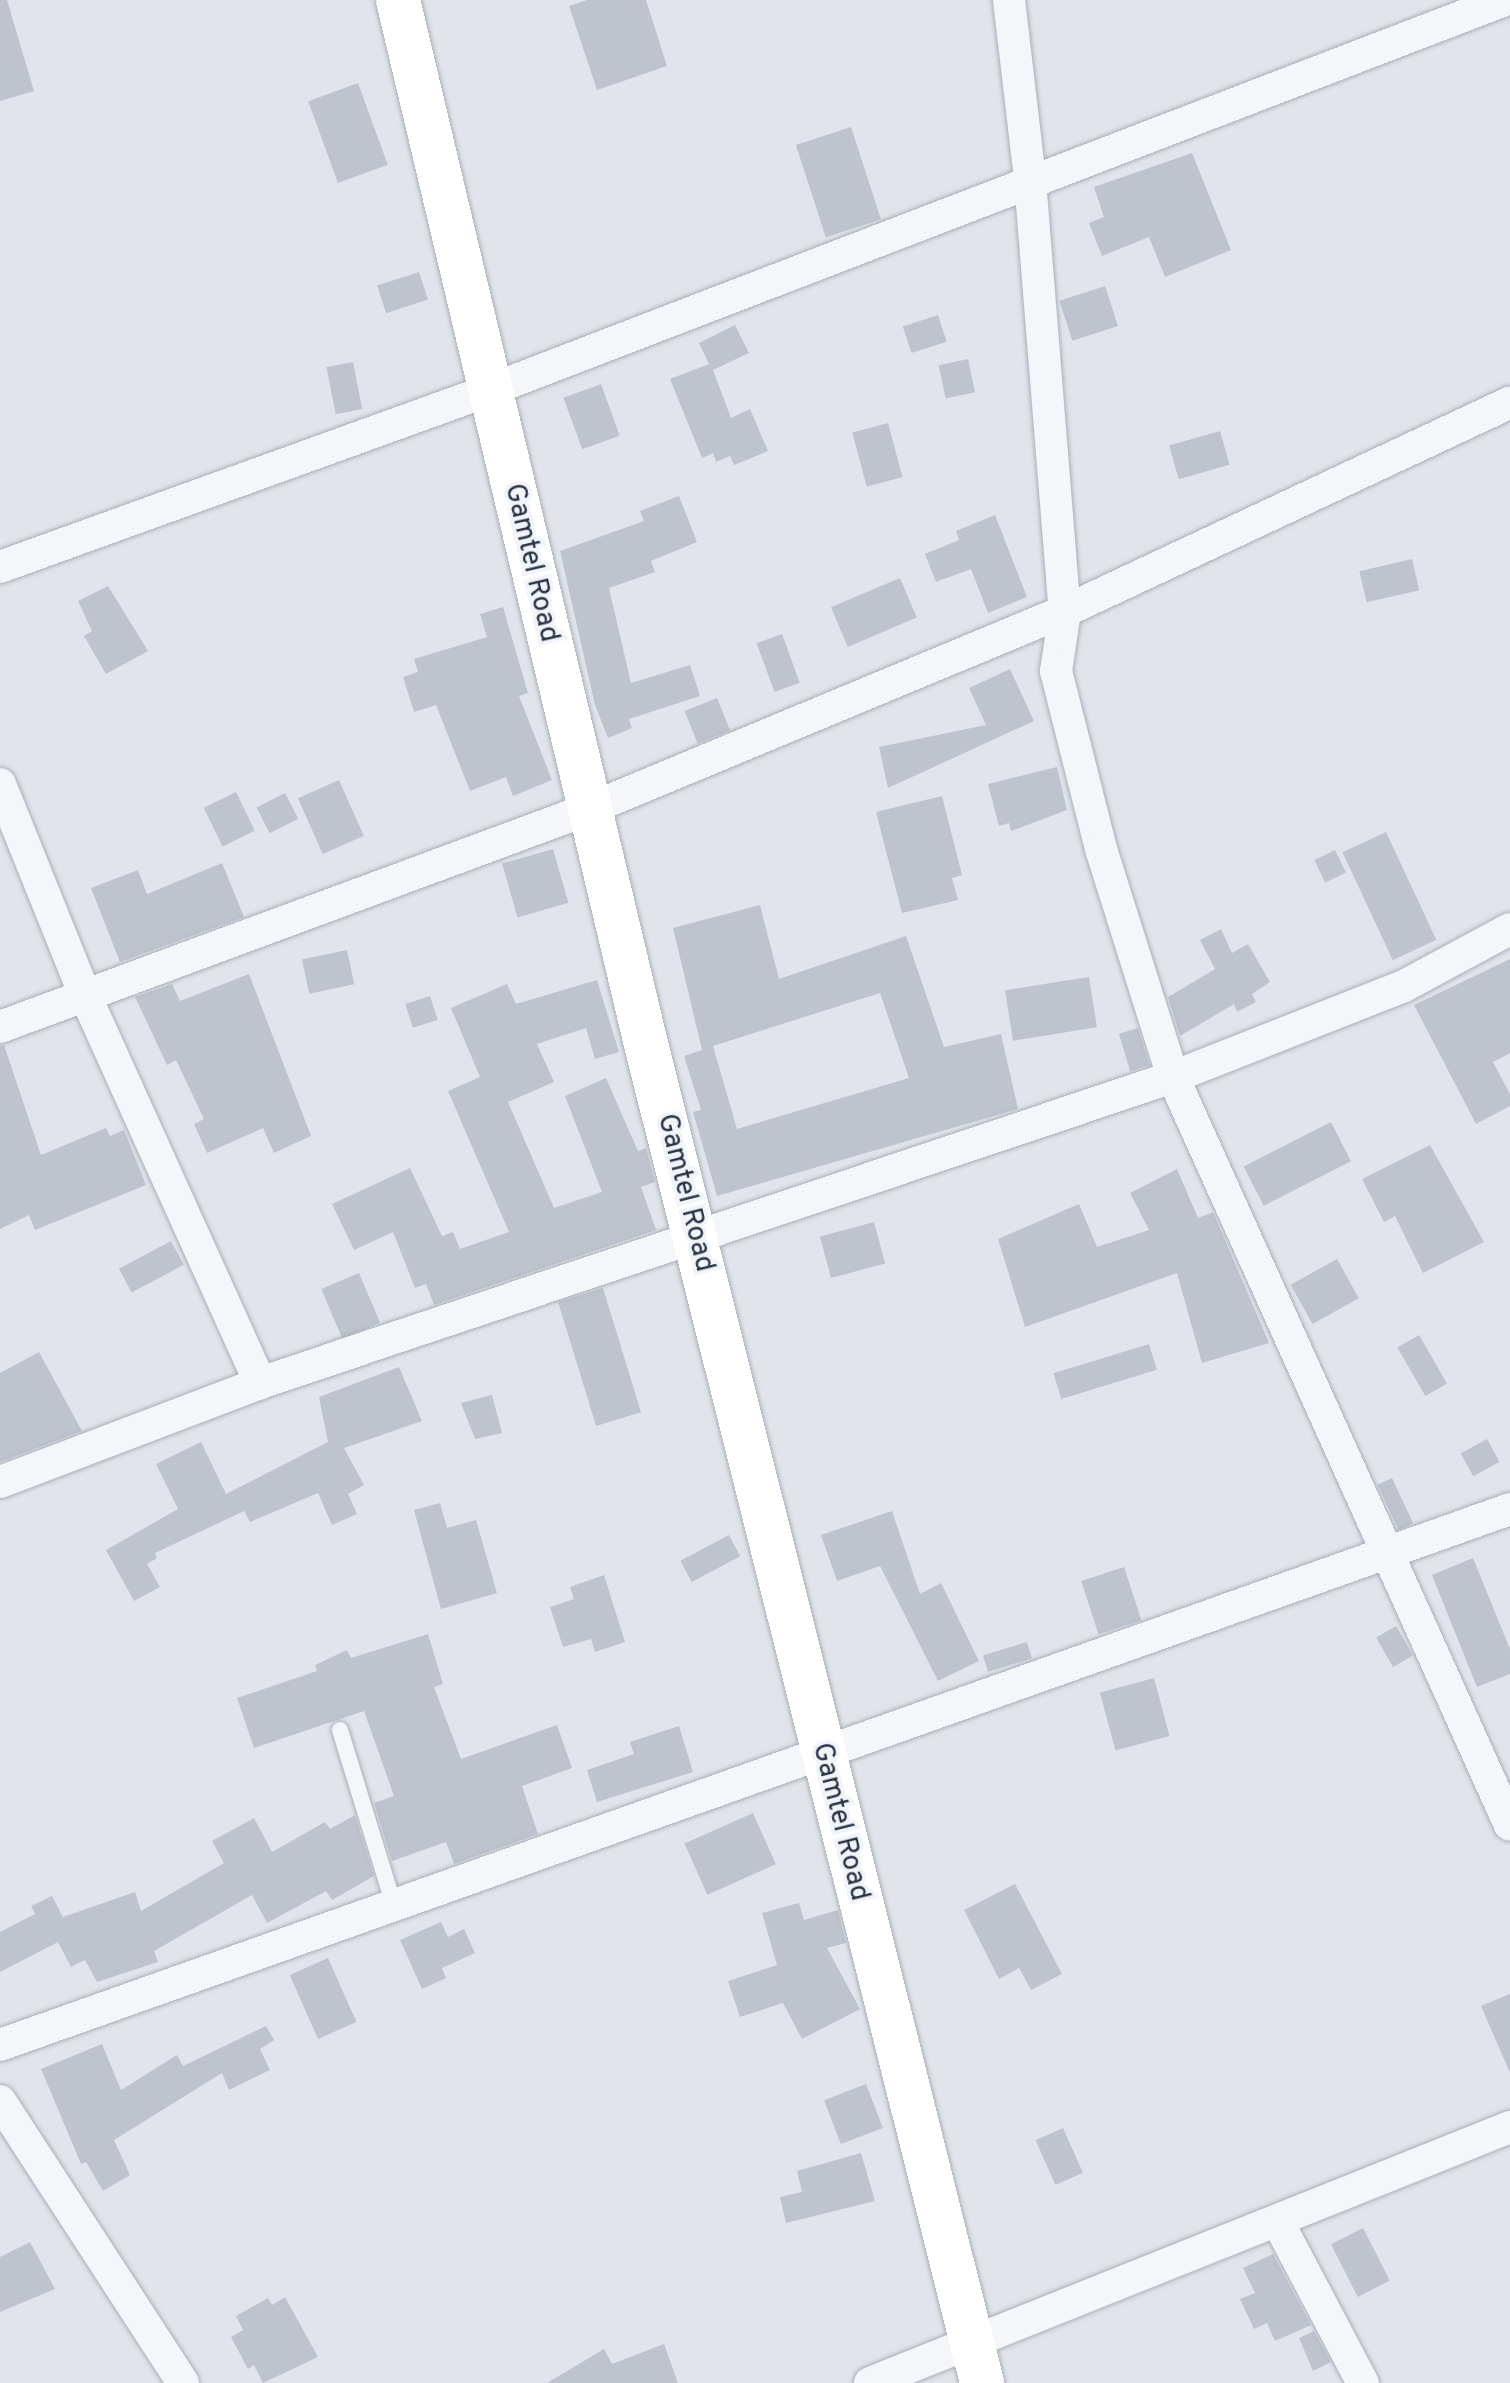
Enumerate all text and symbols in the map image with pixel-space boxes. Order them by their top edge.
street label: Gamtel Road [496,480,566,646]
street label: Gamtel Road [649,1110,721,1276]
street label: Gamtel Road [804,1739,876,1905]

